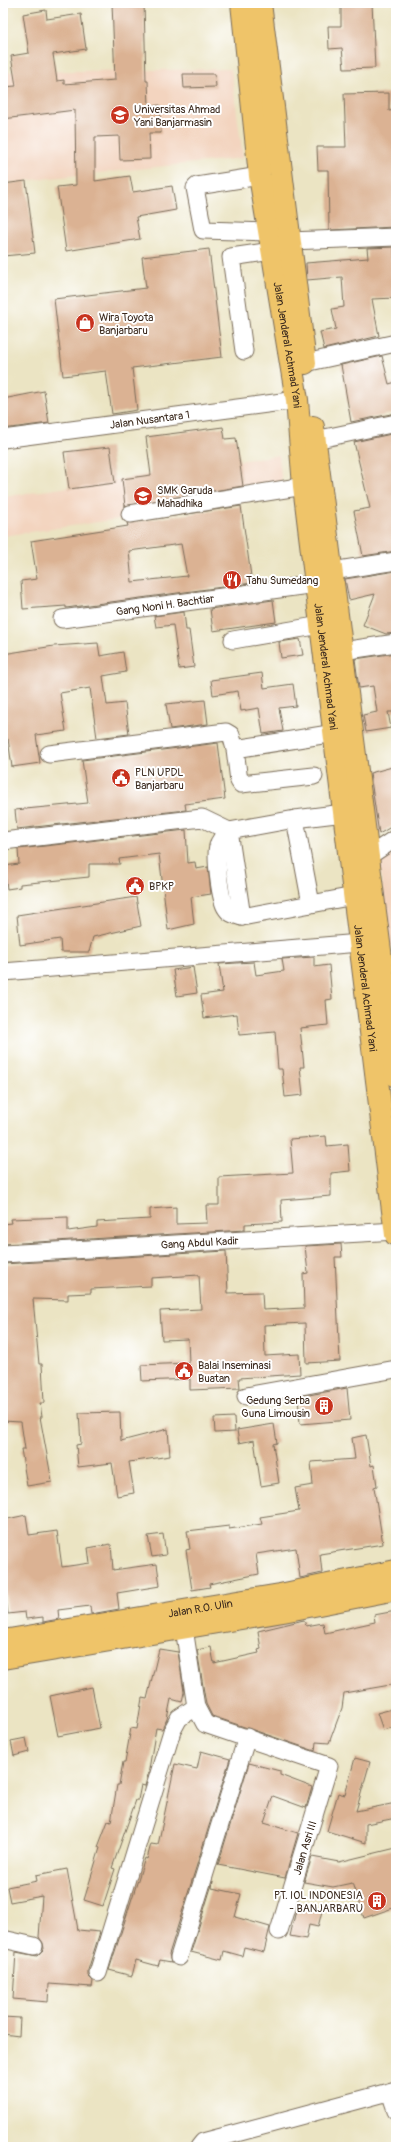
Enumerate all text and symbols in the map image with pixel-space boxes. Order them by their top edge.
place label: Universitas Ahmad Yani Banjarmasin [133,103,220,129]
school or university icon: Universitas Ahmad Yani Banjarmasin [109,104,131,126]
street label: Jalan Jenderal Achmad Yani [271,281,304,408]
place label: Wira Toyota Banjarbaru [99,311,153,337]
shop icon: Wira Toyota Banjarbaru [74,312,96,334]
street label: Jalan Nusantara 1 [109,408,191,431]
place label: SMK Garuda Mahadhika [157,484,213,510]
school or university icon: SMK Garuda Mahadhika [132,485,154,507]
restaurant icon: Tahu Sumedang [221,569,243,591]
place label: Tahu Sumedang [246,574,319,587]
street label: Gang Noni H. Bachtiar [115,592,215,618]
street label: Jalan Jenderal Achmad Yani [312,602,340,731]
place label: PLN UPDL Banjarbaru [135,766,184,792]
public building icon: PLN UPDL Banjarbaru [110,767,132,789]
public building icon: BPKP [124,875,146,897]
place label: BPKP [149,880,174,893]
street label: Jalan Jenderal Achmad Yani [351,924,380,1052]
street label: Gang Abdul Kadir [160,1234,239,1251]
place label: Balai Inseminasi Buatan [198,1359,271,1385]
public building icon: Balai Inseminasi Buatan [173,1360,195,1382]
place label: Gedung Serba Guna Limousin [241,1394,310,1420]
building icon: Gedung Serba Guna Limousin [313,1395,335,1417]
street label: Jalan R.O. Ulin [167,1596,233,1620]
street label: Jalan Asri III [291,1819,319,1877]
place label: PT. IOL INDONESIA - BANJARBARU [274,1889,363,1915]
building icon: PT. IOL INDONESIA - BANJARBARU [366,1890,388,1912]

